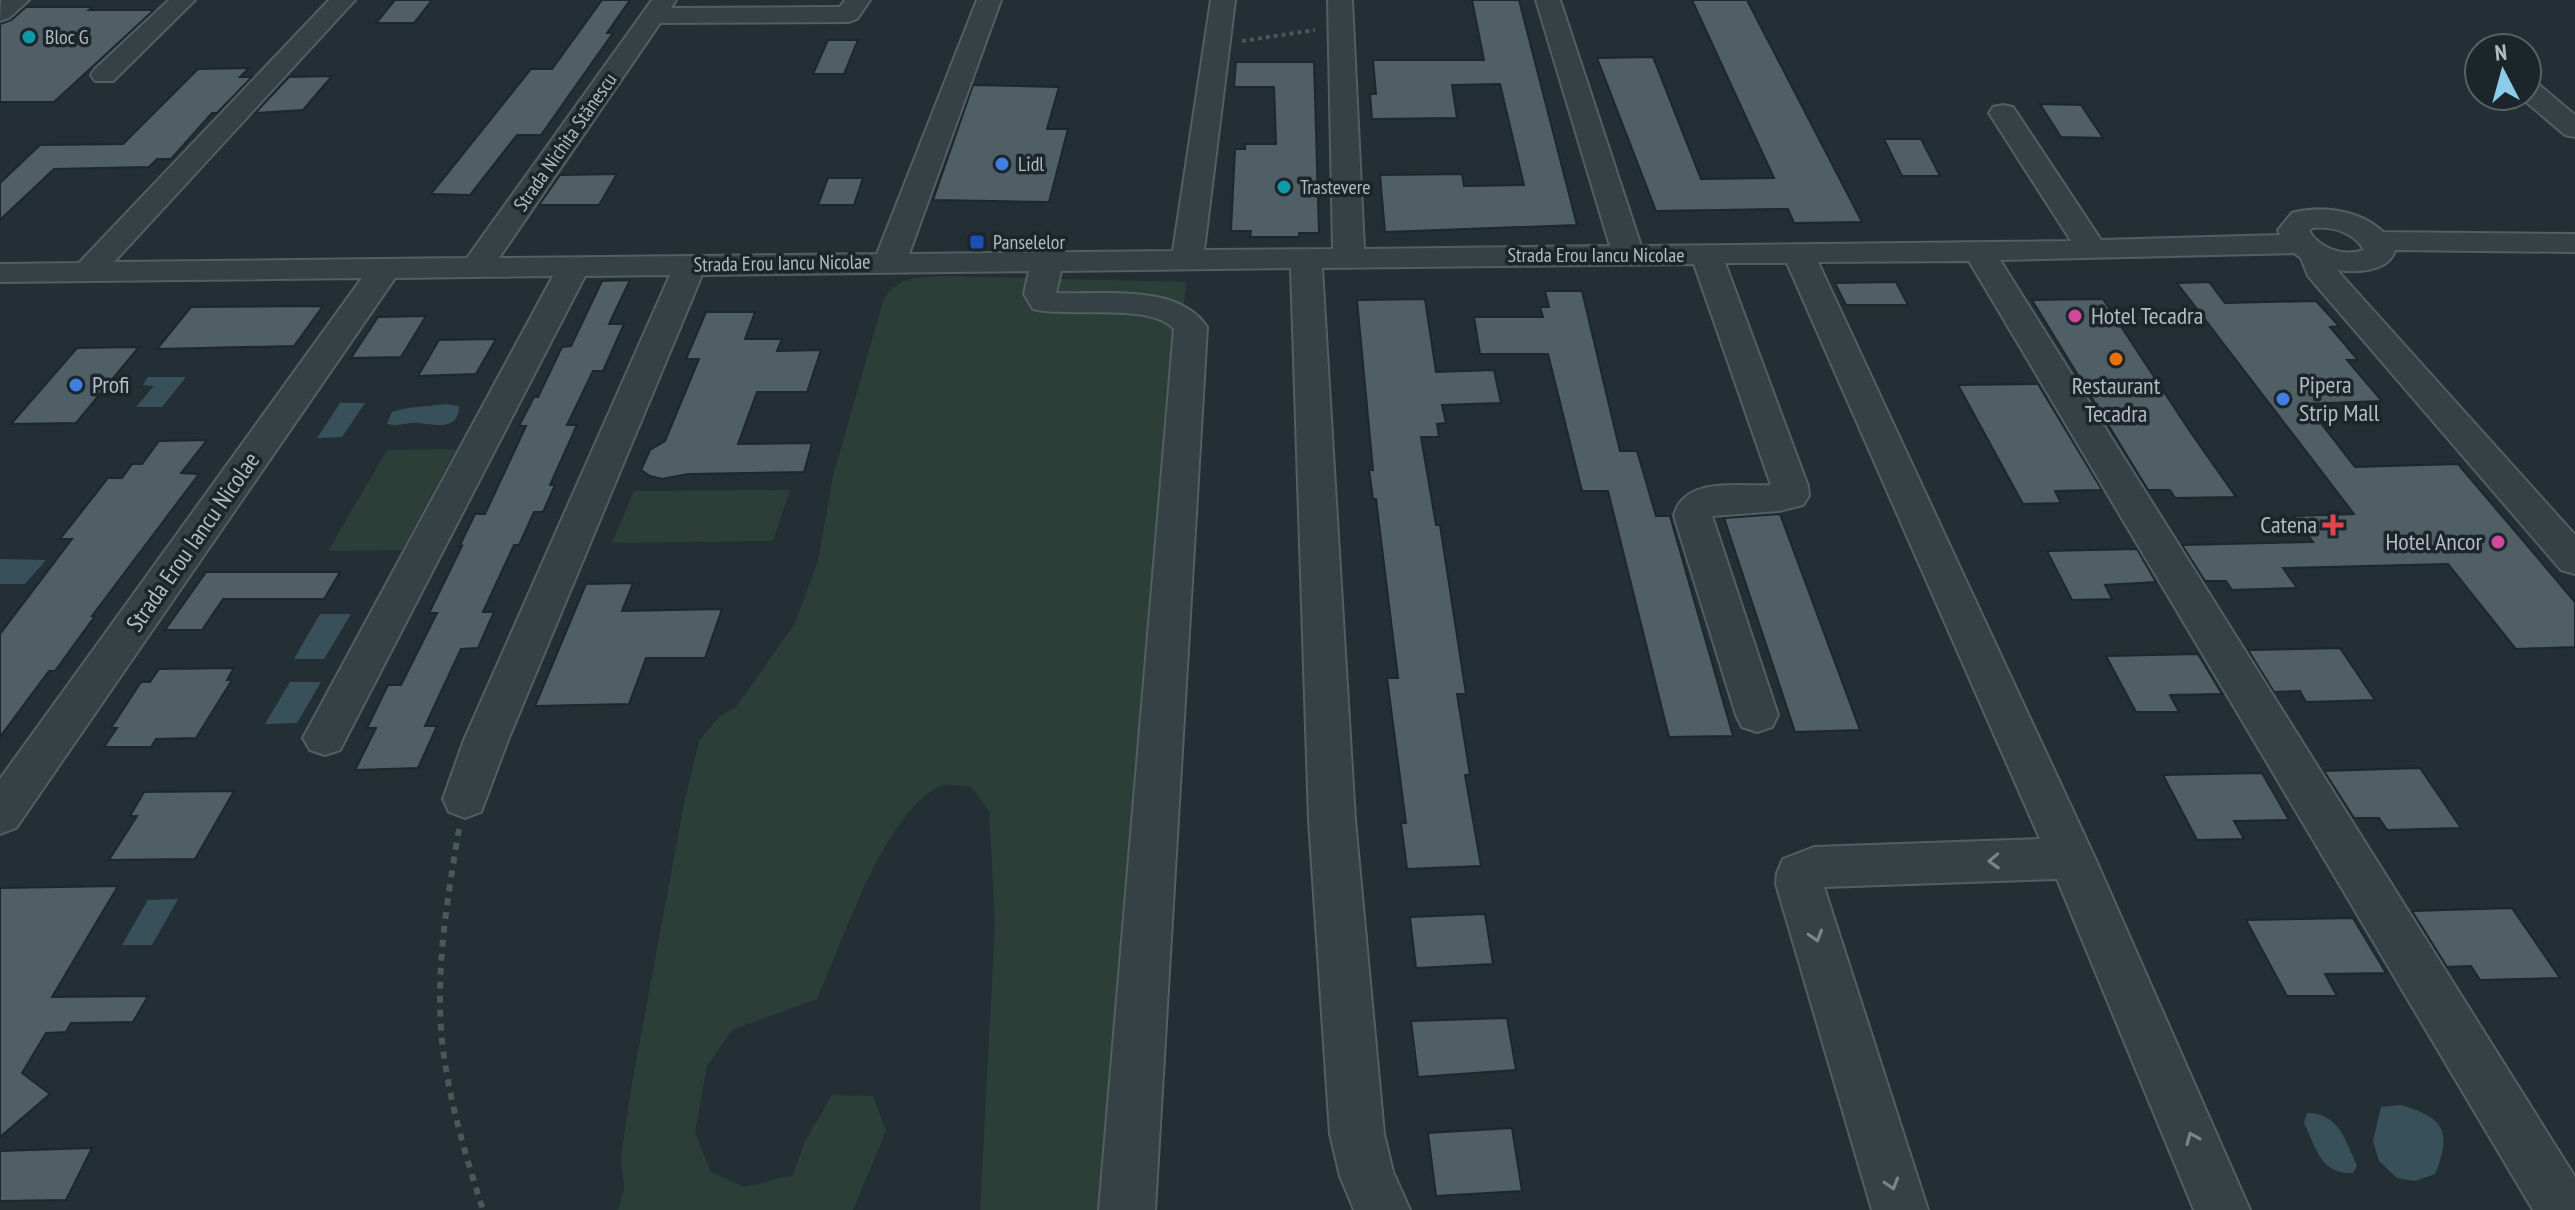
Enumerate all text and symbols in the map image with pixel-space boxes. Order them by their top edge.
place label: Bloc G [45,24,89,50]
marker: Bloc G [20,28,38,46]
north arrow [2463,32,2543,112]
text: N [2494,38,2508,67]
street label: Strada Nichita Stănescu [508,68,622,216]
place label: Lidl [1018,151,1044,177]
marker: Lidl [993,155,1011,173]
place label: Trastevere [1300,174,1371,200]
marker: Trastevere [1275,178,1293,196]
place label: Panselelor [993,229,1066,255]
marker: Panselelor [968,233,986,251]
street label: Strada Erou Iancu Nicolae [1508,242,1684,268]
street label: Strada Erou Iancu Nicolae [693,248,871,278]
place label: Hotel Tecadra [2091,300,2203,331]
marker: Hotel Tecadra [2066,307,2084,325]
marker: Restaurant Tecadra [2107,350,2125,368]
place label: Profi [92,369,130,400]
place label: Pipera Strip Mall [2299,369,2380,428]
place label: Restaurant Tecadra [2072,370,2161,429]
marker: Profi [67,376,85,394]
marker: Pipera Strip Mall [2274,390,2292,408]
street label: Strada Erou Iancu Nicolae [119,446,266,638]
place label: Catena [2260,509,2317,540]
marker: Catena [2324,516,2342,534]
place label: Hotel Ancor [2385,526,2482,557]
marker: Hotel Ancor [2489,533,2507,551]
one-way arrow [1987,852,2000,869]
one-way arrow [1807,928,1823,942]
one-way arrow [2185,1132,2201,1146]
one-way arrow [1883,1177,1899,1191]

